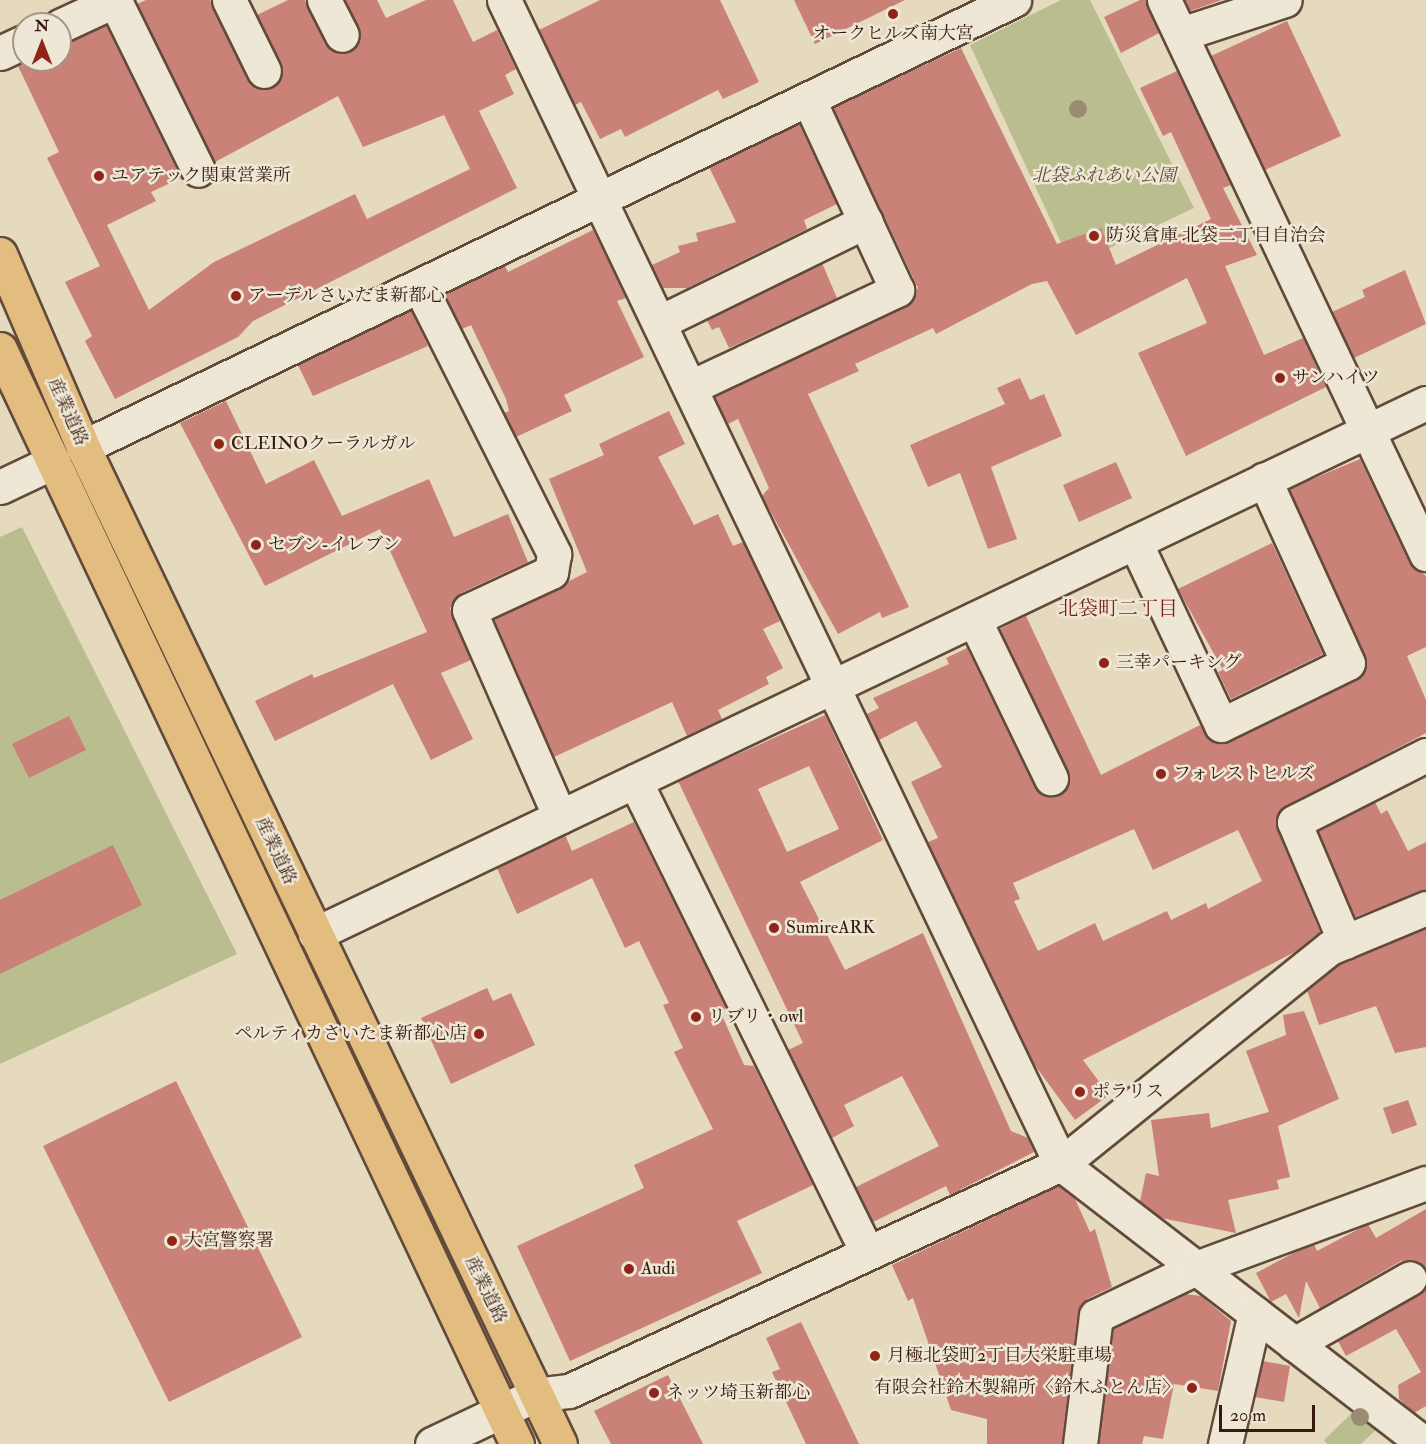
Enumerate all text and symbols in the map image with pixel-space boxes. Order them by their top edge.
marker: オークヒルズ南大宮 [886,7,900,21]
north arrow [12,12,72,72]
text: N [35,16,49,36]
place label: オークヒルズ南大宮 [812,23,974,45]
place label: ユアテック関東営業所 [111,165,291,187]
park label: 北袋ふれあい公園 [1032,165,1176,187]
marker: ユアテック関東営業所 [92,169,106,183]
place label: 防災倉庫 北袋二丁目自治会 [1106,225,1326,247]
marker: 防災倉庫 北袋二丁目自治会 [1087,229,1101,243]
place label: アーデルさいたま新都心 [248,285,445,307]
marker: アーデルさいたま新都心 [229,289,243,303]
place label: サンハイツ [1292,367,1382,389]
marker: サンハイツ [1273,371,1287,385]
street label: 産業道路 [42,375,92,449]
place label: CLEINOクーラルガル [231,433,416,455]
marker: CLEINOクーラルガル [212,437,226,451]
place label: セブン-イレブン [268,534,402,556]
marker: セブン-イレブン [249,538,263,552]
district label: 北袋町二丁目 [1058,596,1178,620]
place label: 三幸パーキング [1116,652,1242,674]
marker: 三幸パーキング [1097,656,1111,670]
place label: フォレストヒルズ [1173,763,1317,785]
marker: フォレストヒルズ [1154,767,1168,781]
street label: 産業道路 [250,814,300,888]
place label: SumireARK [786,917,875,939]
marker: SumireARK [767,921,781,935]
place label: リブリ・owl [708,1006,804,1028]
marker: リブリ・owl [689,1010,703,1024]
place label: ペルティカさいたま新都心店 [233,1023,467,1045]
marker: ペルティカさいたま新都心店 [472,1027,486,1041]
place label: ポラリス [1092,1081,1164,1103]
marker: ポラリス [1073,1085,1087,1099]
place label: 大宮警察署 [184,1230,274,1252]
marker: 大宮警察署 [165,1234,179,1248]
street label: 産業道路 [460,1253,510,1327]
place label: Audi [641,1258,675,1280]
marker: Audi [622,1262,636,1276]
place label: 月極北袋町2丁目大栄駐車場 [887,1345,1112,1367]
marker: 月極北袋町2丁目大栄駐車場 [868,1349,882,1363]
place label: 有限会社鈴木製綿所〈鈴木ふとん店〉 [874,1377,1180,1399]
marker: 有限会社鈴木製綿所〈鈴木ふとん店〉 [1185,1381,1199,1395]
place label: ネッツ埼玉新都心 [666,1382,810,1404]
marker: ネッツ埼玉新都心 [647,1386,661,1400]
scale bar [1222,1393,1318,1431]
text: 20 m [1230,1404,1266,1427]

